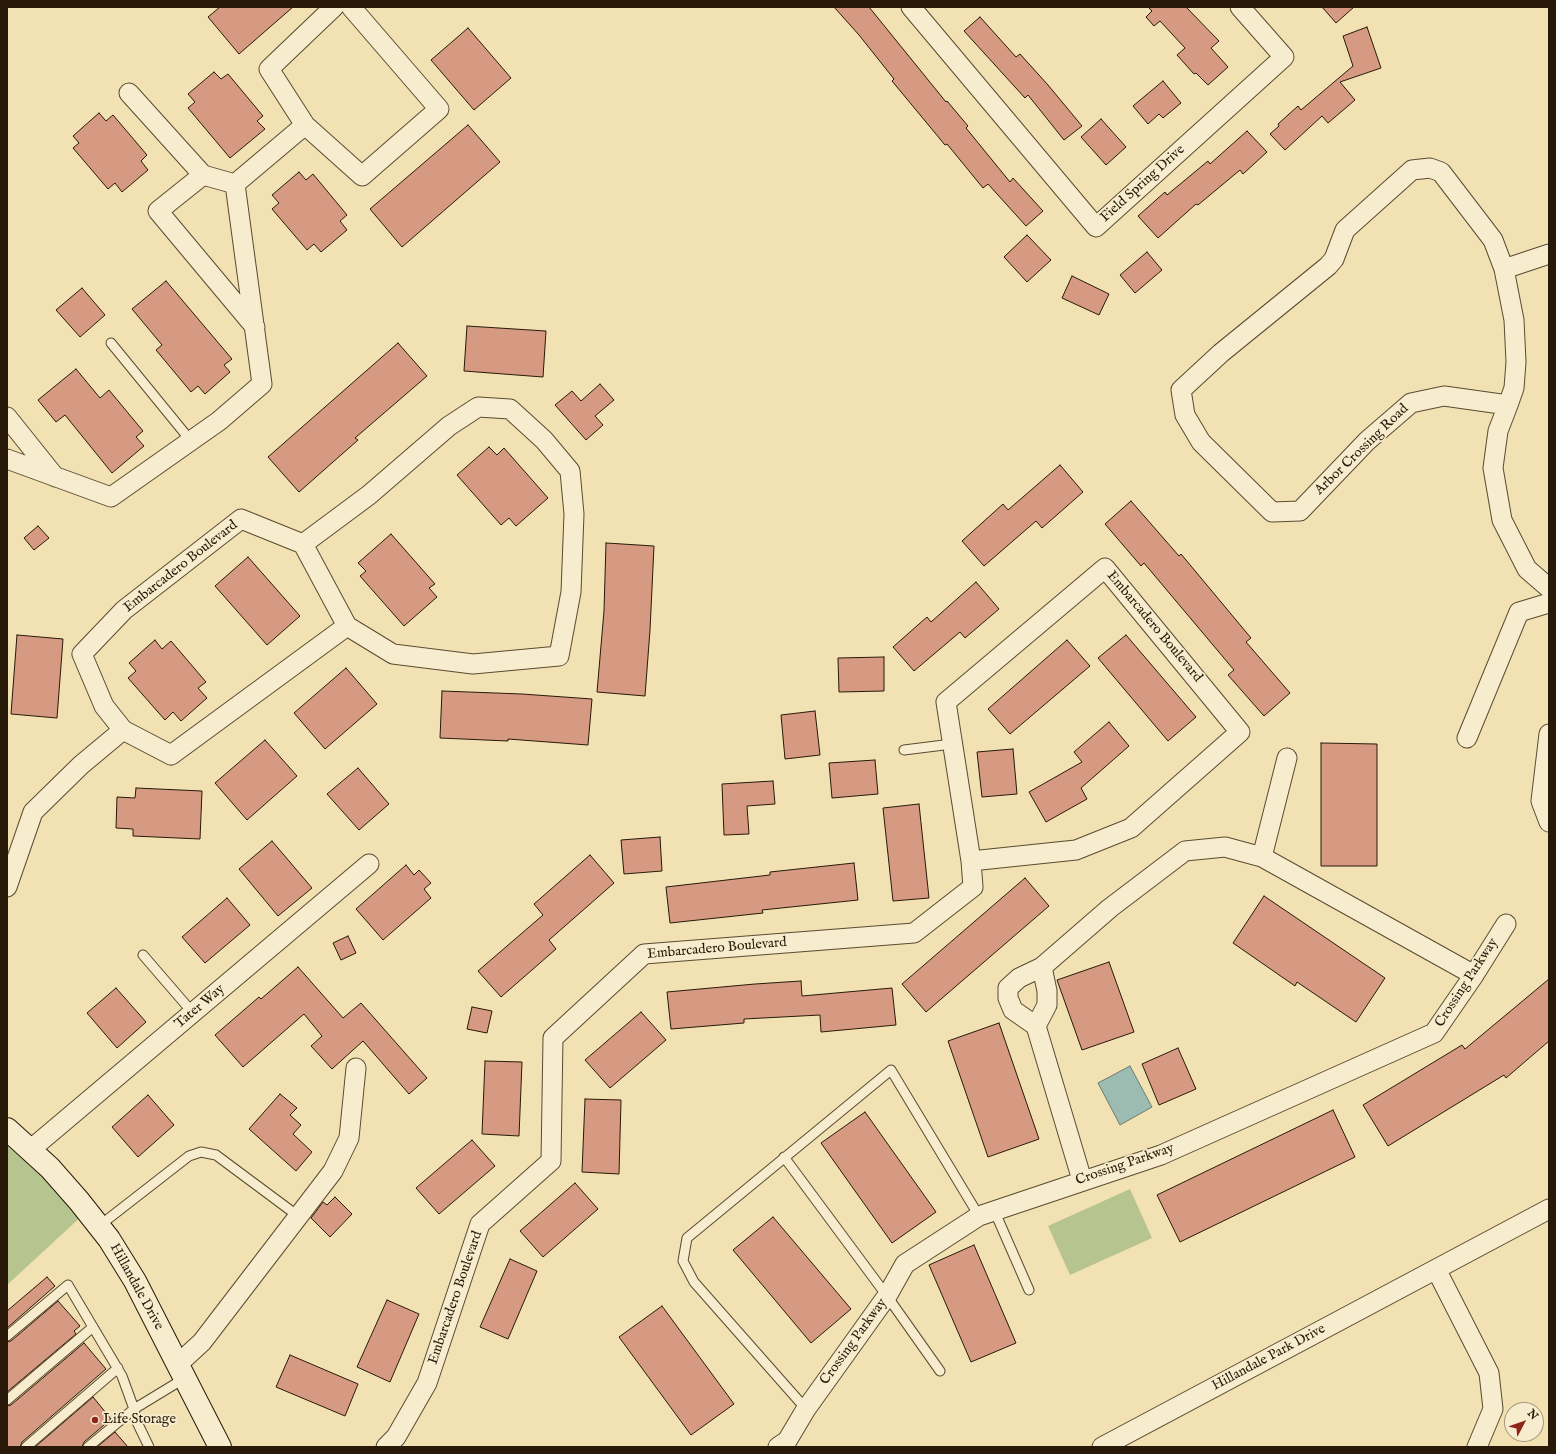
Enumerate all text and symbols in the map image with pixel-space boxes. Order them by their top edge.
street label: Field Spring Drive [1097,142,1189,226]
street label: Arbor Crossing Road [1312,401,1412,499]
street label: Embarcadero Boulevard [121,517,241,617]
street label: Embarcadero Boulevard [1103,568,1205,686]
street label: Embarcadero Boulevard [647,935,787,963]
street label: Crossing Parkway [1432,935,1502,1031]
street label: Tater Way [172,981,228,1033]
street label: Crossing Parkway [1074,1140,1176,1190]
street label: Embarcadero Boulevard [425,1229,487,1367]
street label: Hillandale Drive [105,1241,167,1333]
street label: Crossing Parkway [817,1295,891,1389]
street label: Hillandale Park Drive [1209,1321,1329,1395]
north arrow [1504,1402,1544,1442]
text: N [1524,1407,1541,1423]
place label: Life Storage [103,1412,176,1428]
marker: Life Storage [90,1415,100,1425]

